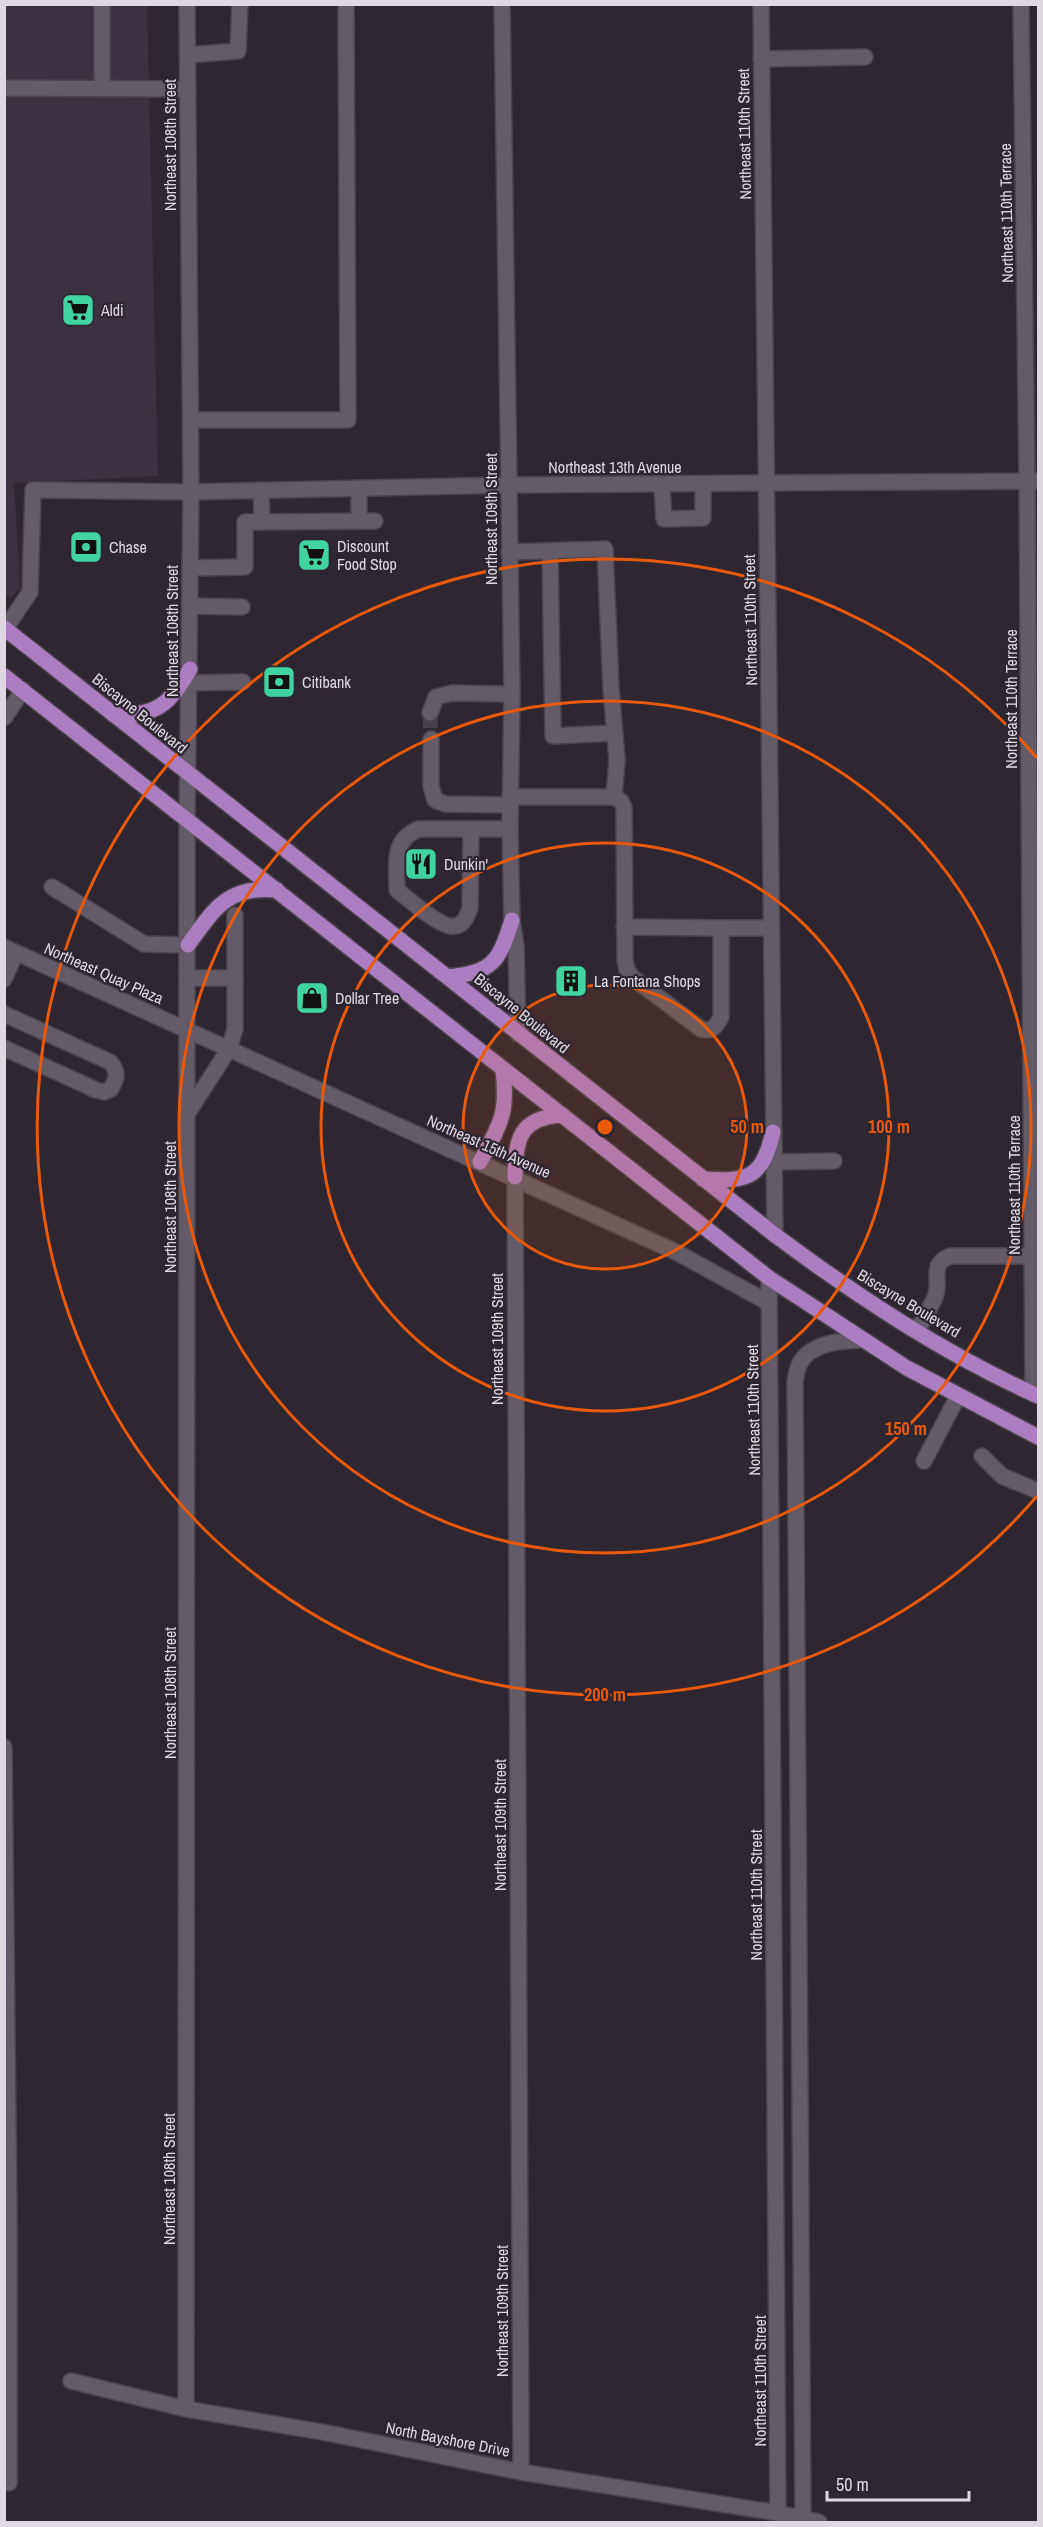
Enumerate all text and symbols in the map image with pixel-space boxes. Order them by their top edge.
street label: Northeast 110th Street [732,68,756,200]
street label: Northeast 108th Street [159,79,181,211]
street label: Northeast 110th Terrace [994,143,1018,283]
supermarket icon: Aldi [60,292,96,328]
place label: Aldi [100,299,124,321]
street label: Northeast 109th Street [480,453,502,585]
street label: Northeast 13th Avenue [548,456,682,478]
bank icon: Chase [68,529,104,565]
place label: Discount Food Stop [337,535,397,575]
place label: Chase [109,536,147,558]
supermarket icon: Discount Food Stop [296,537,332,573]
street label: Northeast 110th Street [738,554,762,686]
street label: Northeast 108th Street [161,565,183,697]
street label: Northeast 110th Terrace [1000,629,1022,769]
bank icon: Citibank [261,664,297,700]
street label: Biscayne Boulevard [88,668,192,758]
place label: Citibank [302,671,351,693]
restaurant icon: Dunkin' [403,846,439,882]
place label: Dunkin' [444,853,488,875]
street label: Northeast Quay Plaza [41,937,168,1009]
building icon: La Fontana Shops [553,963,589,999]
street label: Biscayne Boulevard [470,968,574,1058]
place label: La Fontana Shops [594,970,701,992]
shop icon: Dollar Tree [294,980,330,1016]
place label: Dollar Tree [335,987,399,1009]
street label: Northeast 15th Avenue [424,1109,554,1183]
text: 50 m [730,1114,764,1139]
text: 100 m [868,1114,910,1139]
street label: Northeast 110th Terrace [1003,1115,1025,1255]
centre of rings [595,1117,615,1137]
street label: Northeast 108th Street [159,1141,181,1273]
street label: Biscayne Boulevard [853,1264,965,1342]
street label: Northeast 109th Street [486,1273,508,1405]
street label: Northeast 110th Street [741,1344,765,1476]
text: 150 m [885,1416,927,1441]
street label: Northeast 108th Street [159,1627,181,1759]
text: 200 m [584,1682,626,1707]
street label: Northeast 109th Street [489,1759,511,1891]
street label: Northeast 110th Street [745,1829,767,1961]
street label: Northeast 108th Street [158,2113,180,2245]
street label: Northeast 109th Street [491,2245,513,2377]
street label: Northeast 110th Street [749,2315,771,2447]
street label: North Bayshore Drive [384,2416,512,2462]
scale bar [827,2464,970,2502]
text: 50 m [836,2472,869,2497]

